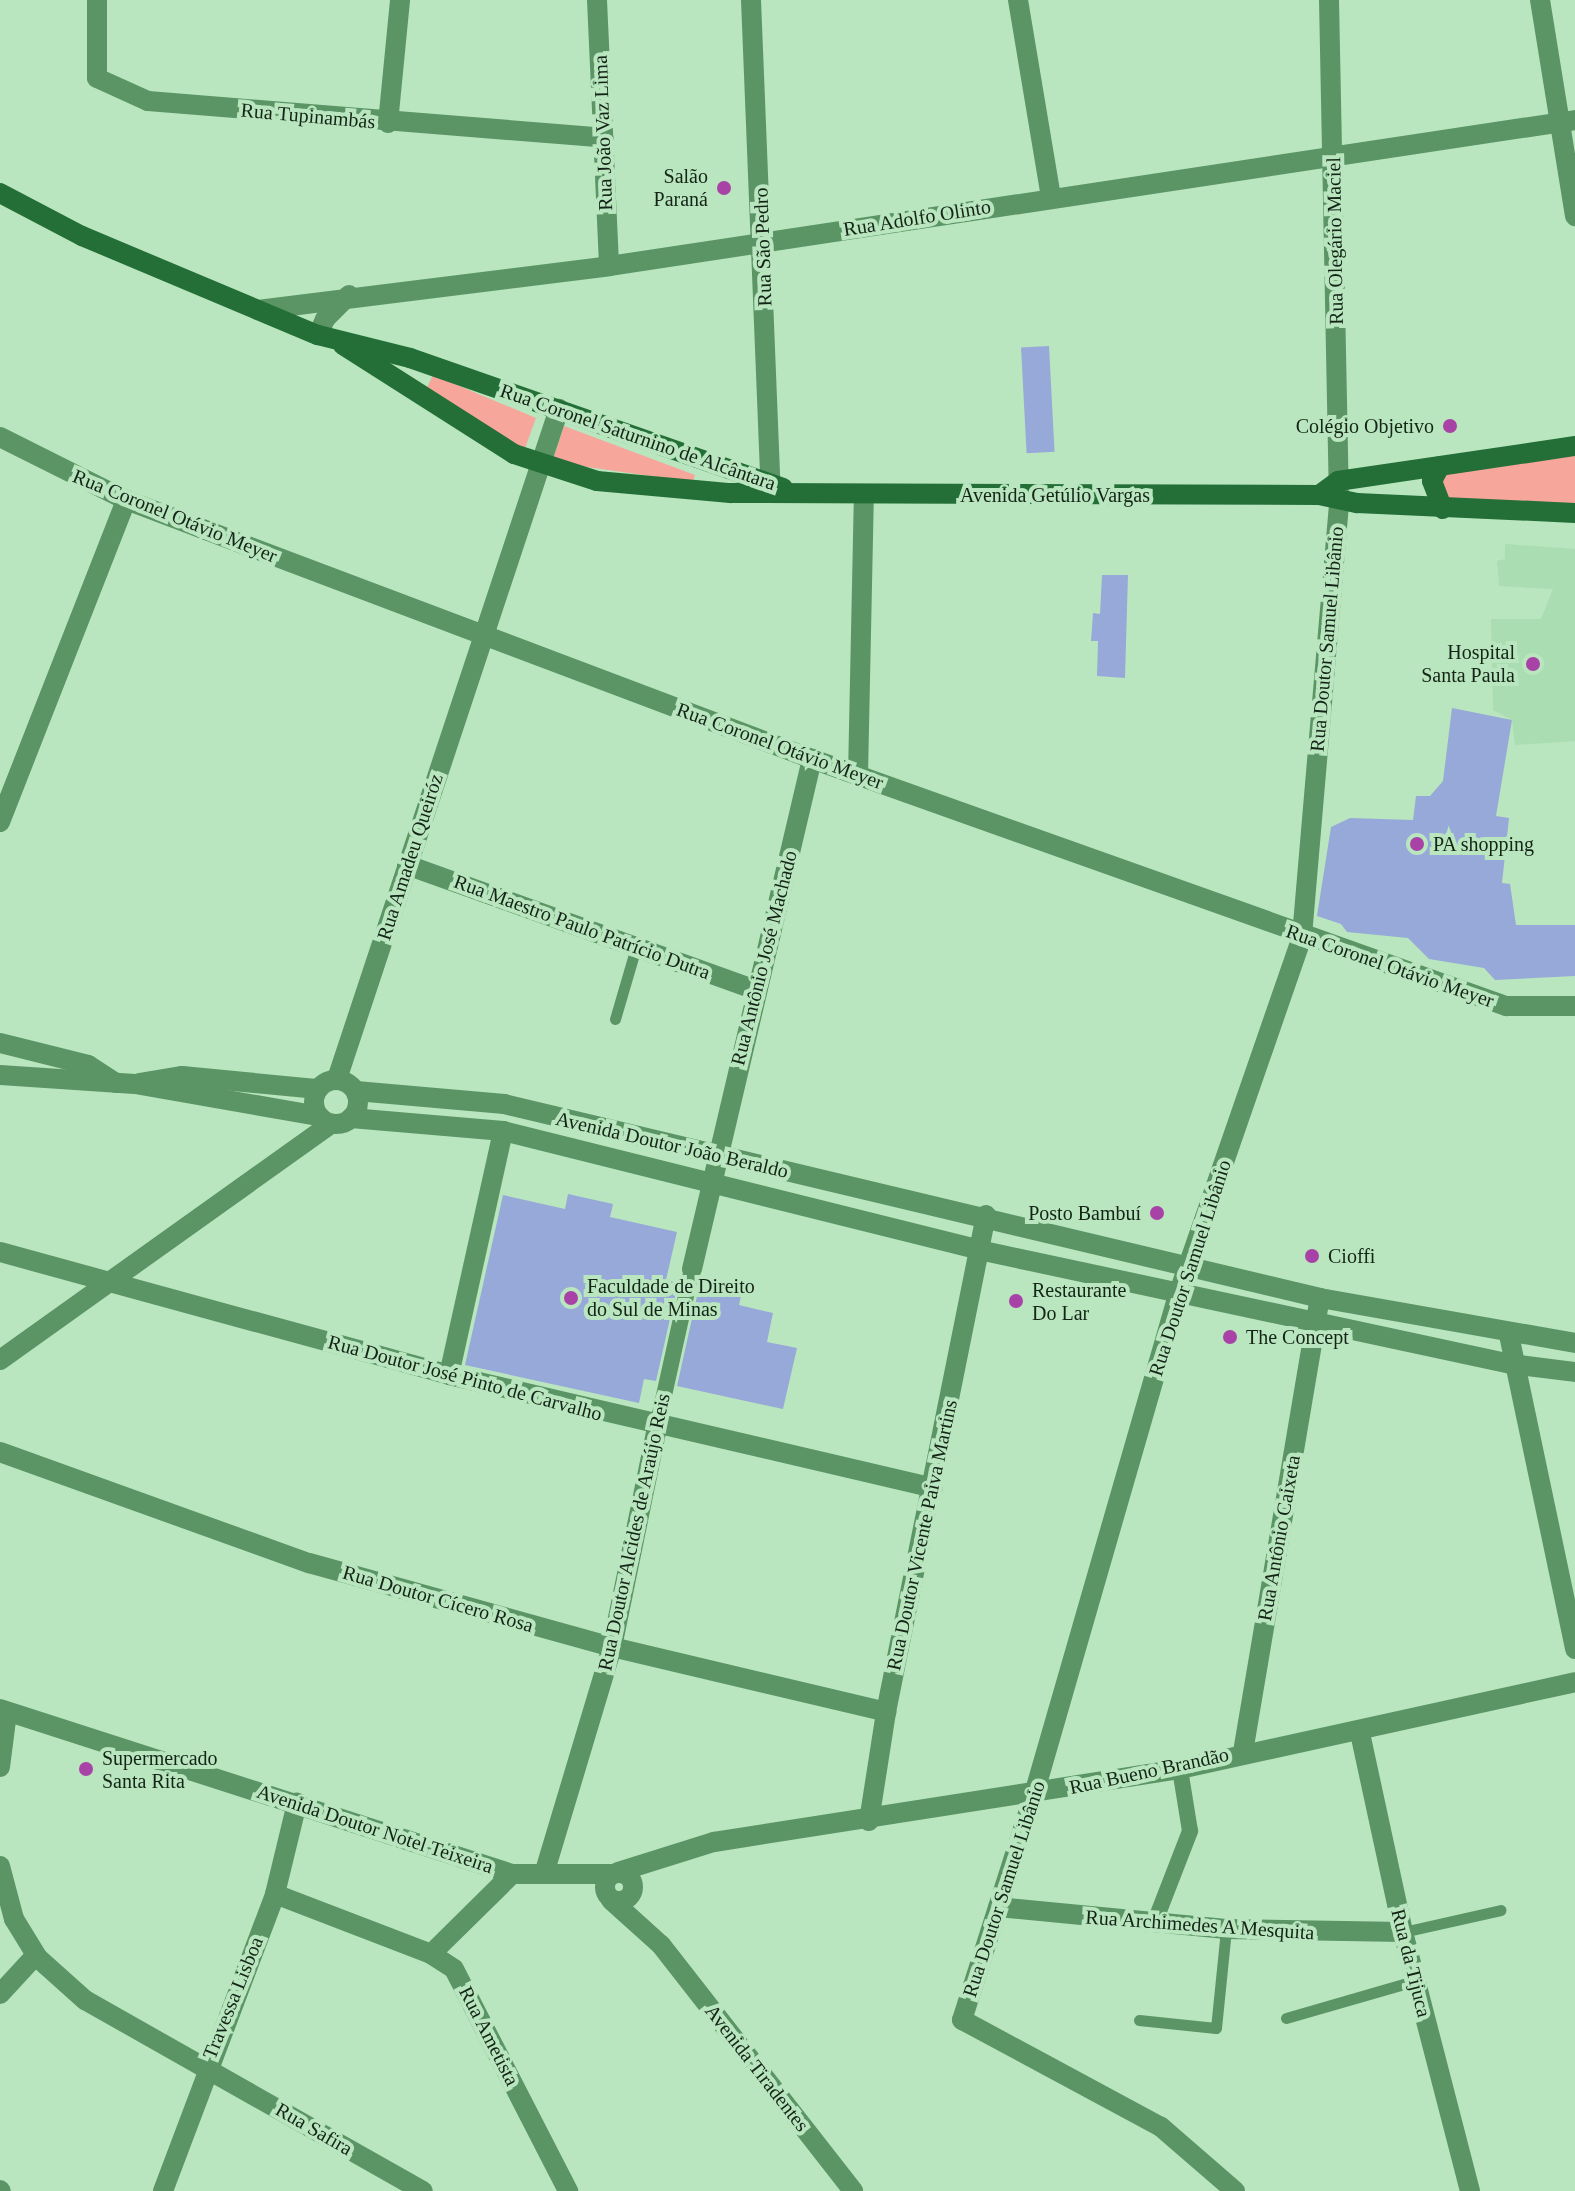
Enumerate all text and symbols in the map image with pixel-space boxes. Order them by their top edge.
street label: Rua João Vaz Lima [588,55,618,211]
street label: Rua Tupinambás [240,98,376,134]
street label: Rua Olegário Maciel [1322,157,1348,325]
place label: Salão Paraná [654,164,708,211]
marker: Salão Paraná [715,179,733,197]
street label: Rua São Pedro [749,187,777,307]
street label: Rua Adolfo Olinto [841,194,993,242]
street label: Rua Coronel Saturnino de Alcântara [497,378,779,496]
place label: Colégio Objetivo [1296,414,1434,438]
marker: Colégio Objetivo [1441,417,1459,435]
street label: Rua Coronel Otávio Meyer [69,464,281,568]
street label: Avenida Getúlio Vargas [960,483,1150,507]
street label: Rua Doutor Samuel Libânio [1305,525,1349,753]
place label: Hospital Santa Paula [1421,640,1515,687]
marker: Hospital Santa Paula [1522,653,1544,675]
street label: Rua Coronel Otávio Meyer [673,697,887,795]
street label: Rua Amadeu Queiróz [372,770,448,944]
place label: PA shopping [1433,832,1535,856]
marker: PA shopping [1408,835,1426,853]
street label: Rua Antônio José Machado [726,848,802,1068]
street label: Rua Maestro Paulo Patrício Dutra [451,869,713,985]
street label: Rua Coronel Otávio Meyer [1283,919,1497,1013]
street label: Avenida Doutor João Beraldo [553,1107,791,1183]
street label: Rua Doutor Samuel Libânio [1144,1157,1236,1379]
place label: Posto Bambuí [1028,1201,1141,1225]
marker: Posto Bambuí [1148,1204,1166,1222]
place label: Cioffi [1328,1244,1375,1268]
marker: Cioffi [1303,1247,1321,1265]
place label: Faculdade de Direito do Sul de Minas [587,1274,755,1321]
place label: Restaurante Do Lar [1032,1278,1126,1325]
marker: Faculdade de Direito do Sul de Minas [562,1289,580,1307]
marker: Restaurante Do Lar [1007,1292,1025,1310]
place label: The Concept [1246,1325,1349,1349]
marker: The Concept [1221,1328,1239,1346]
street label: Rua Doutor José Pinto de Carvalho [325,1330,605,1426]
street label: Rua Doutor Alcides de Araújo Reis [593,1390,675,1674]
street label: Rua Doutor Vicente Paiva Martins [882,1397,962,1673]
street label: Rua Antônio Caixeta [1253,1453,1305,1623]
street label: Rua Doutor Cícero Rosa [340,1560,536,1638]
street label: Rua Bueno Brandão [1067,1742,1231,1800]
place label: Supermercado Santa Rita [102,1746,218,1793]
marker: Supermercado Santa Rita [77,1760,95,1778]
street label: Rua Doutor Samuel Libânio [958,1778,1050,2000]
street label: Avenida Doutor Notel Teixeira [254,1779,496,1879]
street label: Rua Archimedes A Mesquita [1083,1905,1317,1945]
street label: Rua da Tijuca [1386,1906,1436,2020]
street label: Travessa Lisboa [198,1933,268,2063]
street label: Rua Ametista [453,1982,525,2090]
street label: Avenida Tiradentes [700,2000,814,2136]
street label: Rua Safira [271,2097,357,2161]

